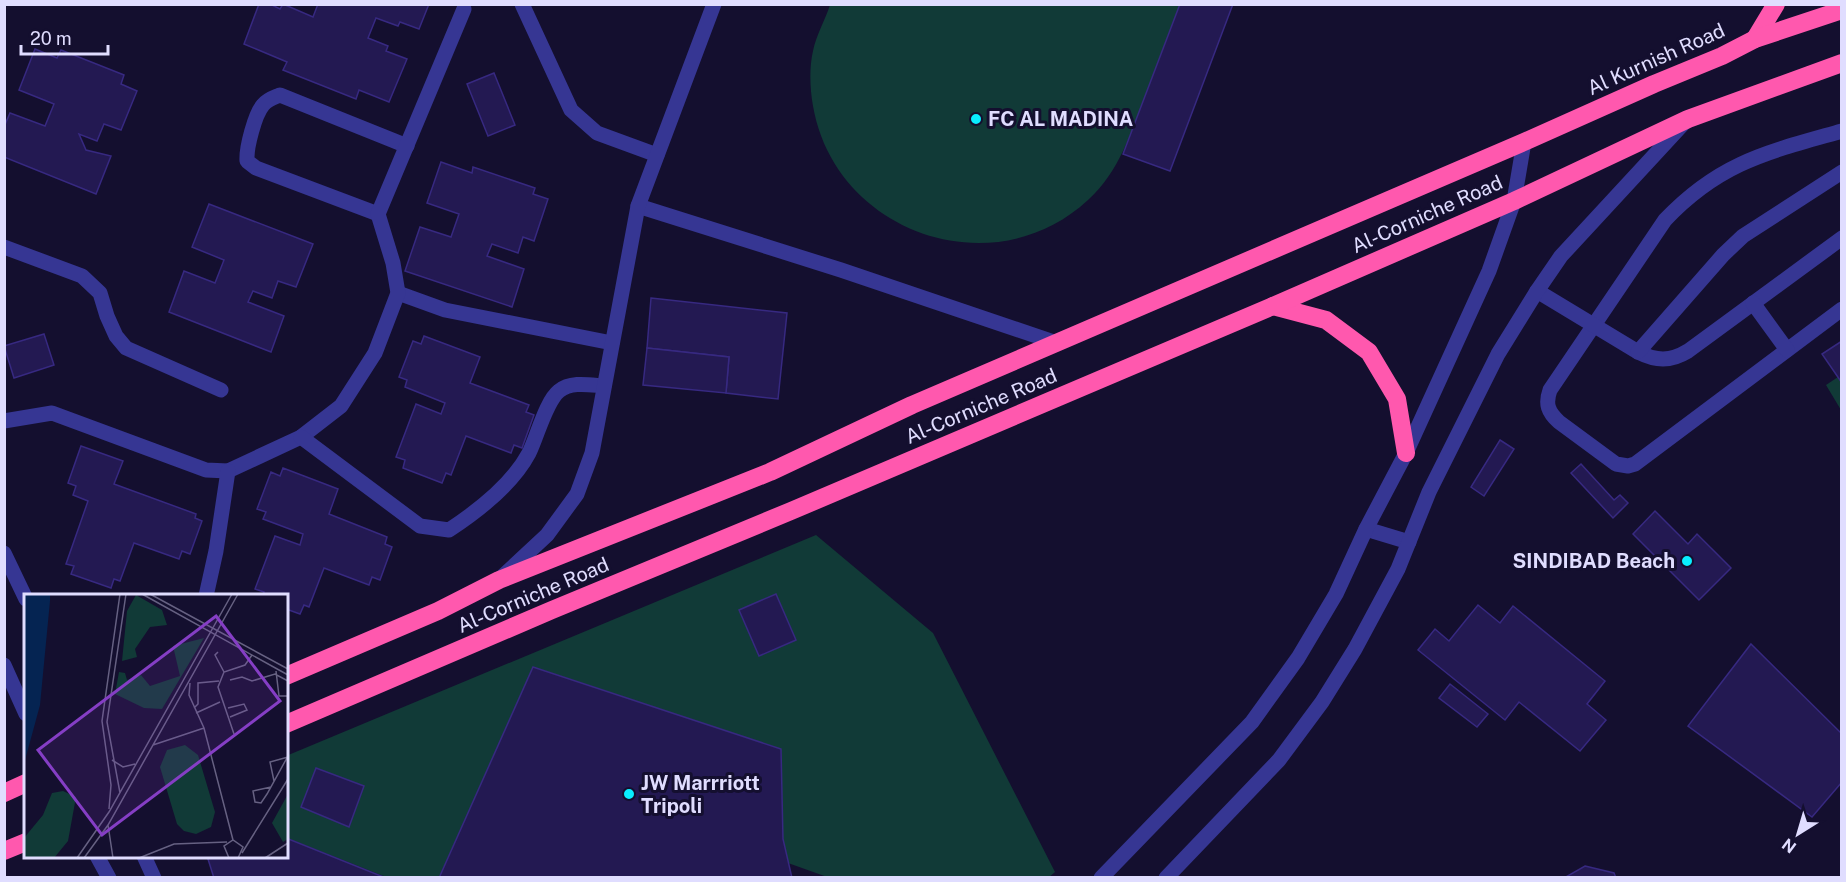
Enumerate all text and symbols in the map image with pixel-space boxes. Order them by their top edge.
scale bar [21,18,108,56]
street label: Al Kurnish Road [1583,18,1729,100]
text: 20 m [30,28,72,49]
place label: FC AL MADINA [988,107,1133,131]
marker: FC AL MADINA [969,112,983,126]
street label: Al-Corniche Road [1348,170,1506,258]
street label: Al-Corniche Road [902,363,1060,449]
place label: SINDIBAD Beach [1513,549,1675,573]
street label: Al-Corniche Road [454,552,612,638]
marker: SINDIBAD Beach [1680,554,1694,568]
inset map [24,594,288,858]
place label: JW Marrriott Tripoli [641,771,760,818]
marker: JW Marrriott Tripoli [622,787,636,801]
north arrow [1768,804,1828,864]
text: N [1779,834,1800,857]

